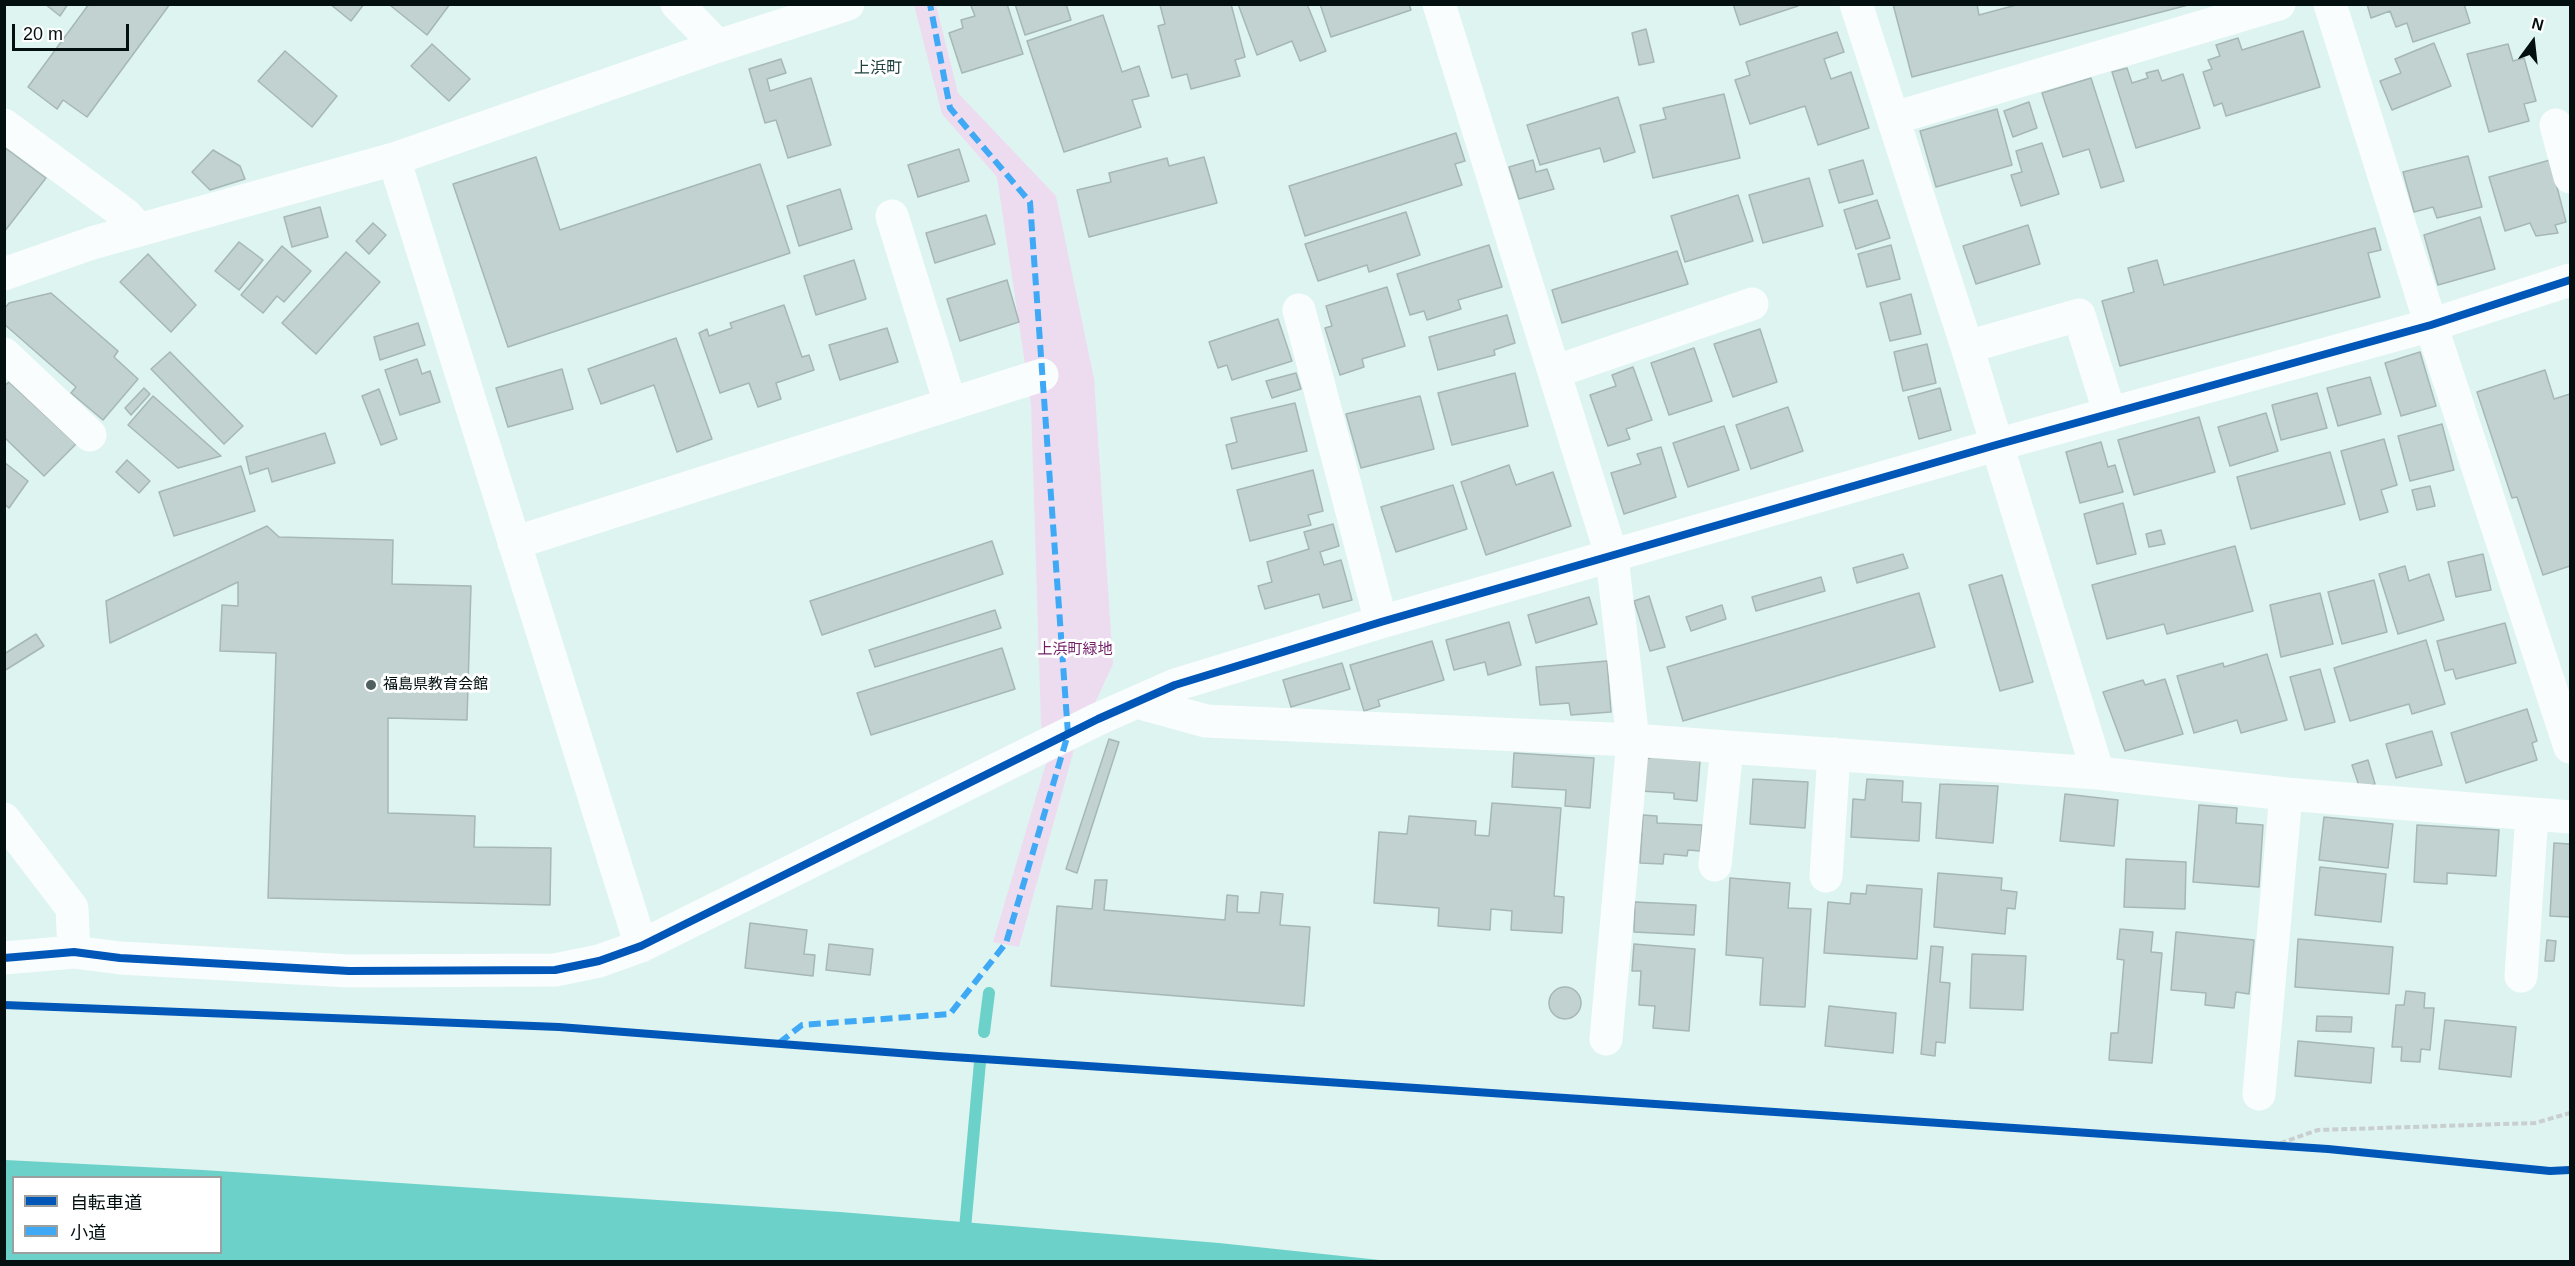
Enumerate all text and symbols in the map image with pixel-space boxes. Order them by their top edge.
scale bar [15,12,132,50]
north arrow [2503,12,2563,72]
text: N [2530,14,2546,34]
text: 20 m [23,24,63,44]
district label: 上浜町 [854,59,902,79]
park label: 上浜町緑地 [1038,641,1112,659]
place label: 福島県教育会館 [383,676,488,694]
marker: 福島県教育会館 [364,678,378,692]
legend [12,1176,222,1254]
text: 自転車道 [70,1193,142,1213]
text: 小道 [70,1223,106,1243]

